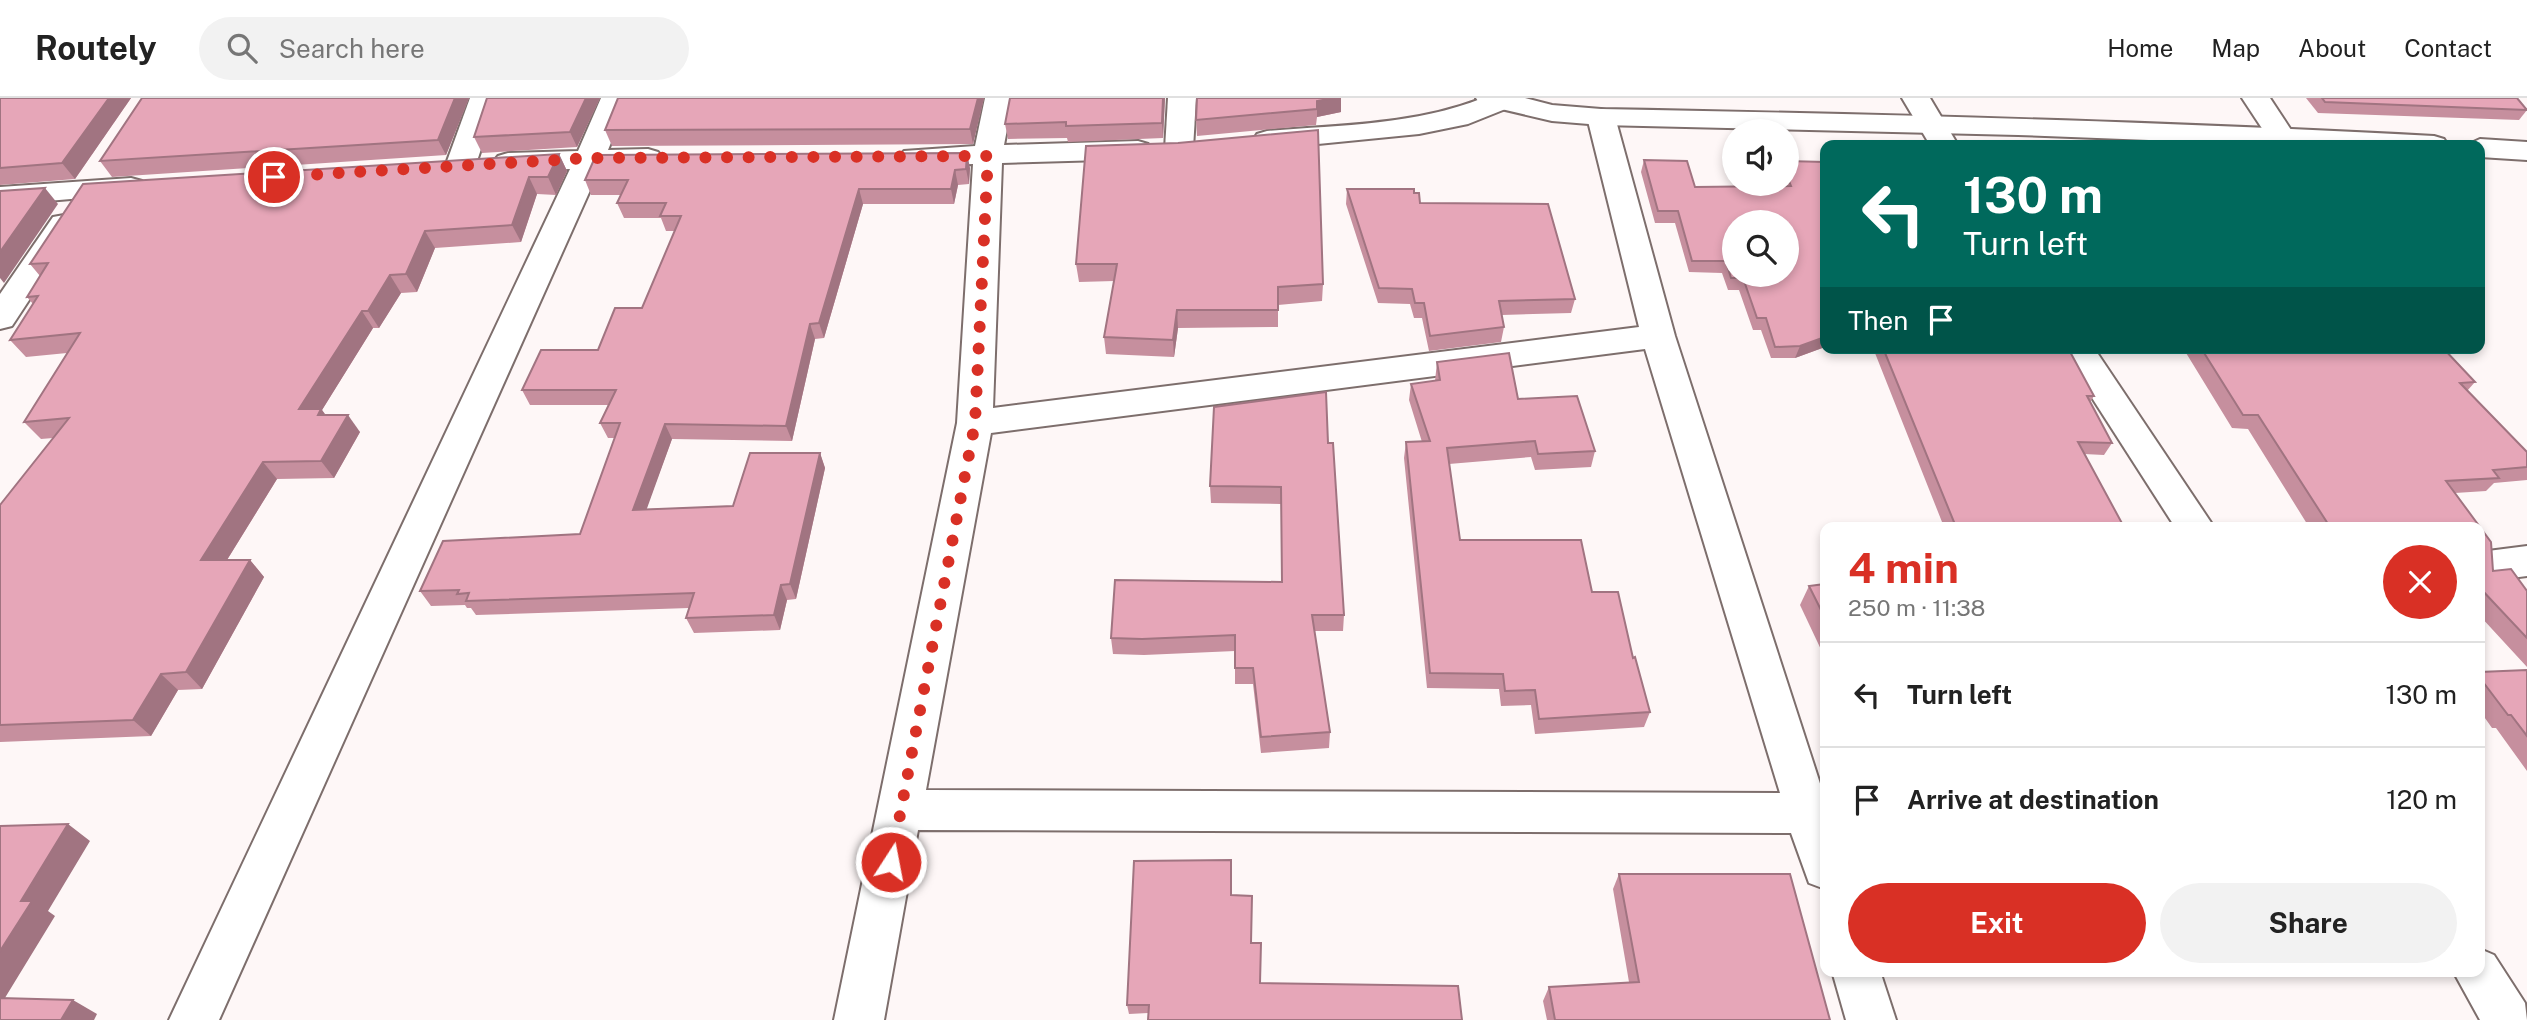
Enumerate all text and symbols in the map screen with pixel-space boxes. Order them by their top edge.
search box [199,17,689,80]
text: Routely [35,29,157,67]
icon: search [223,29,261,67]
text: Search here [279,33,425,64]
text: Home [2107,34,2173,62]
text: Map [2211,34,2260,62]
text: About [2298,34,2366,62]
text: Contact [2404,34,2492,62]
map controls [1722,119,1799,287]
button: sound [1722,119,1799,196]
pin [244,147,304,207]
icon: arrive [255,158,293,196]
text: 130 m [1963,166,2103,224]
icon: left [1848,168,1939,259]
button: search [1722,210,1799,287]
text: Turn left [1963,225,2088,262]
icon: arrive [1922,301,1960,339]
text: Then [1848,305,1908,336]
text: 4 min [1848,543,1959,592]
button: close [2383,545,2457,619]
text: 250 m · 11:38 [1848,594,1985,621]
icon: left [1848,676,1886,714]
text: Turn left [1907,679,2012,710]
text: 130 m [2385,679,2457,710]
icon: arrive [1848,781,1886,819]
text: Arrive at destination [1907,784,2159,815]
text: 120 m [2386,784,2457,815]
position arrow [854,825,928,899]
button: Exit [1848,883,2146,963]
button: Share [2160,883,2457,963]

